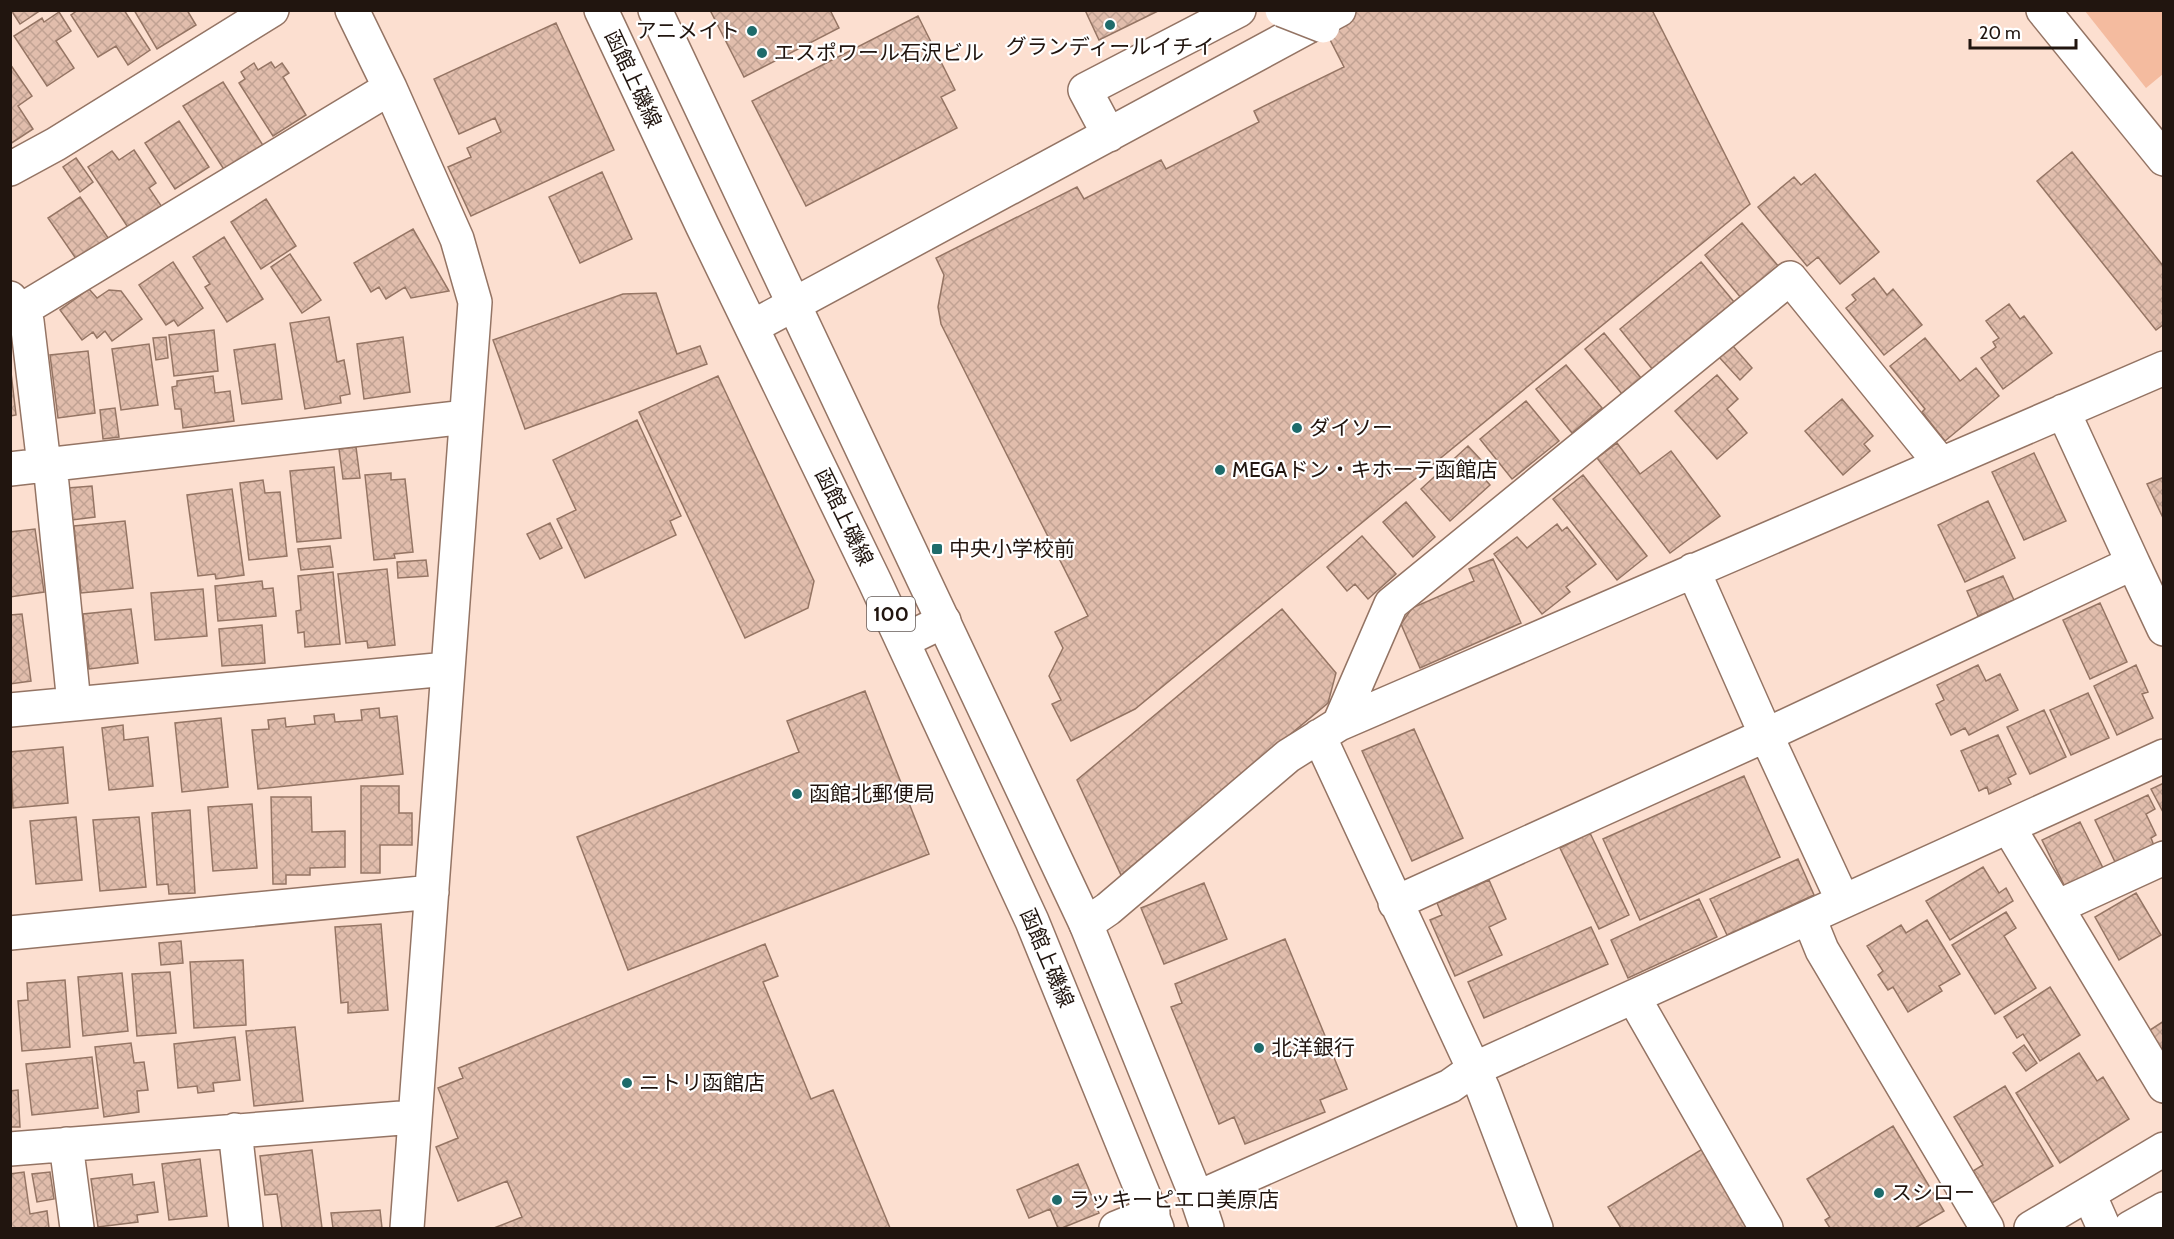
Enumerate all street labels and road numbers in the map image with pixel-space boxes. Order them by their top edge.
street label: 函館上磯線 [600,26,667,132]
street label: 函館上磯線 [810,464,879,569]
road number: 100 [867,597,915,631]
street label: 函館上磯線 [1015,905,1079,1011]

